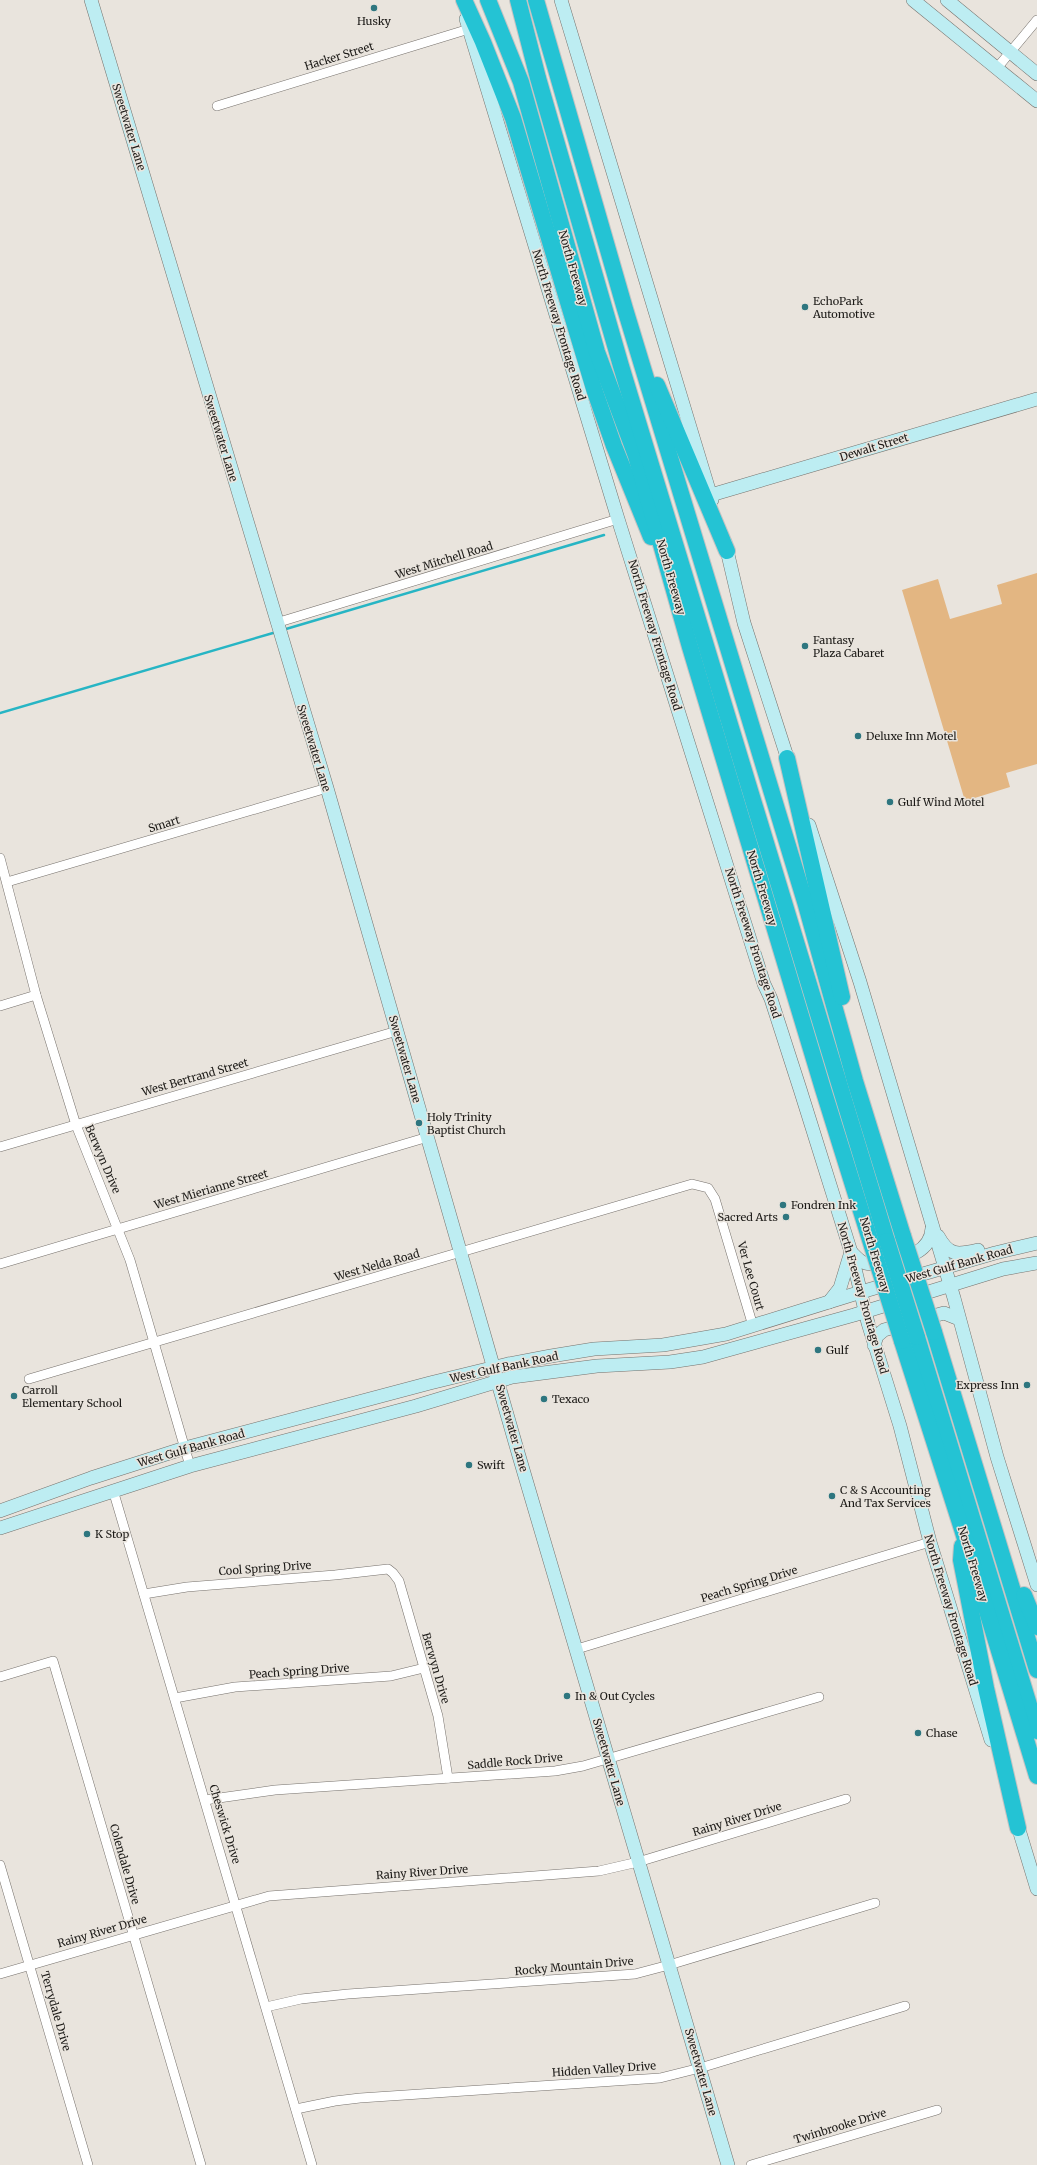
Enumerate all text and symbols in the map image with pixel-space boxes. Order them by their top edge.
marker: Husky [369,3,379,13]
place label: Husky [357,14,392,28]
street label: Hacker Street [303,39,376,73]
street label: Sweetwater Lane [109,82,149,172]
street label: North Freeway [556,229,591,308]
street label: North Freeway Frontage Road [529,248,589,403]
place label: EchoPark Automotive [812,294,875,321]
marker: EchoPark Automotive [800,302,810,312]
street label: Sweetwater Lane [201,393,241,483]
street label: Dewalt Street [838,430,911,464]
street label: West Mitchell Road [392,538,495,582]
street label: North Freeway [654,538,689,617]
street label: North Freeway Frontage Road [625,558,685,713]
place label: Fantasy Plaza Cabaret [813,633,885,660]
marker: Fantasy Plaza Cabaret [800,641,810,651]
street label: Sweetwater Lane [294,703,334,793]
place label: Deluxe Inn Motel [866,729,957,743]
marker: Deluxe Inn Motel [853,731,863,741]
place label: Gulf Wind Motel [898,795,985,809]
marker: Gulf Wind Motel [885,797,895,807]
street label: Smart [146,812,182,835]
street label: North Freeway [744,849,780,928]
street label: North Freeway Frontage Road [722,866,784,1020]
street label: Sweetwater Lane [386,1014,424,1105]
street label: West Bertrand Street [139,1055,250,1099]
place label: Holy Trinity Baptist Church [427,1110,506,1137]
marker: Holy Trinity Baptist Church [414,1118,424,1128]
street label: Berwyn Drive [82,1123,124,1196]
street label: West Mierianne Street [152,1166,270,1212]
place label: Fondren Ink [791,1198,856,1212]
marker: Fondren Ink [778,1200,788,1210]
place label: Sacred Arts [717,1210,778,1224]
marker: Sacred Arts [781,1212,791,1222]
street label: North Freeway [857,1216,893,1295]
street label: North Freeway Frontage Road [835,1221,891,1376]
street label: Ver Lee Court [734,1239,768,1313]
street label: West Gulf Bank Road [903,1242,1014,1286]
street label: West Nelda Road [332,1246,422,1284]
place label: Gulf [826,1343,849,1357]
marker: Gulf [813,1345,823,1355]
street label: West Gulf Bank Road [447,1349,560,1386]
place label: Express Inn [956,1378,1020,1392]
marker: Express Inn [1022,1380,1032,1390]
place label: Carroll Elementary School [22,1383,123,1410]
street label: Sweetwater Lane [493,1383,531,1474]
marker: Carroll Elementary School [9,1391,19,1401]
place label: Texaco [552,1392,590,1406]
marker: Texaco [539,1394,549,1404]
street label: West Gulf Bank Road [135,1426,246,1470]
place label: Swift [477,1458,506,1472]
marker: Swift [464,1460,474,1470]
place label: C & S Accounting And Tax Services [839,1483,931,1510]
marker: C & S Accounting And Tax Services [827,1491,837,1501]
street label: North Freeway [955,1525,991,1604]
place label: K Stop [95,1527,129,1541]
marker: K Stop [82,1529,92,1539]
street label: North Freeway Frontage Road [921,1533,981,1688]
street label: Cool Spring Drive [218,1558,312,1578]
street label: Peach Spring Drive [699,1563,799,1605]
street label: Berwyn Drive [419,1631,453,1705]
street label: Peach Spring Drive [248,1660,350,1681]
place label: In & Out Cycles [575,1689,655,1703]
marker: In & Out Cycles [562,1691,572,1701]
street label: Sweetwater Lane [590,1717,628,1808]
place label: Chase [926,1726,958,1740]
marker: Chase [913,1728,923,1738]
street label: Saddle Rock Drive [467,1750,564,1772]
street label: Cheswick Drive [206,1783,244,1866]
street label: Rainy River Drive [691,1799,783,1839]
street label: Colendale Drive [107,1822,143,1906]
street label: Rainy River Drive [375,1862,469,1882]
street label: Rainy River Drive [56,1911,149,1950]
street label: Rocky Mountain Drive [514,1954,634,1978]
street label: Terrydale Drive [38,1969,74,2053]
street label: Sweetwater Lane [682,2027,720,2118]
street label: Hidden Valley Drive [552,2058,657,2080]
street label: Twinbrooke Drive [792,2105,888,2147]

